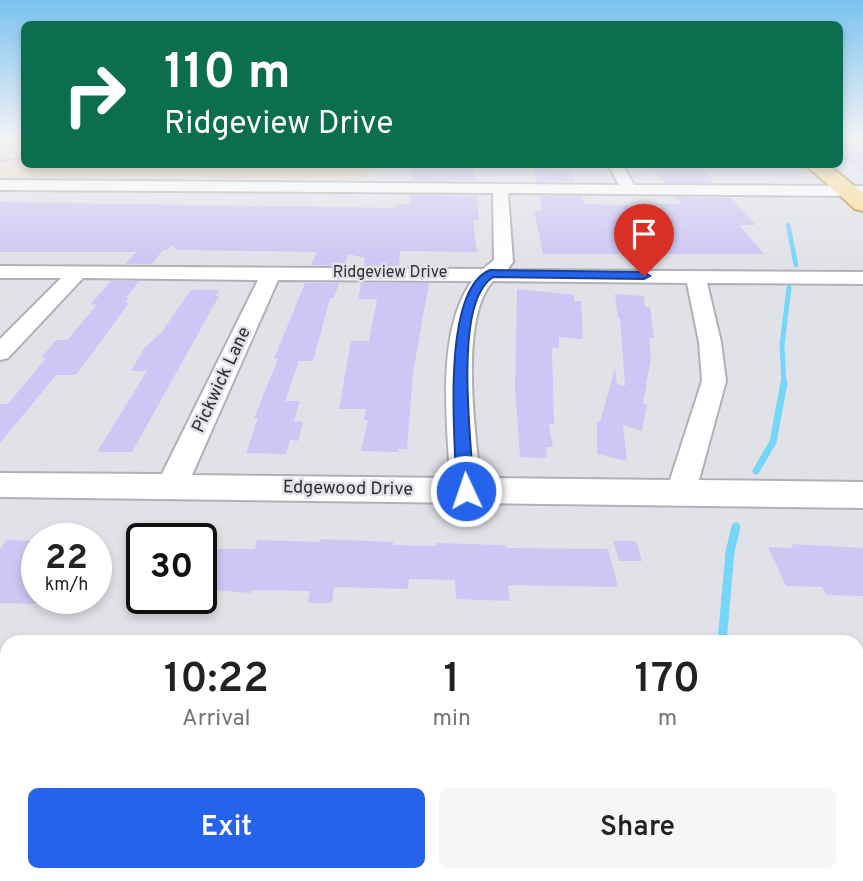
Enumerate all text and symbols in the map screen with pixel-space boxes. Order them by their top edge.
text: 110 m [164,44,291,106]
icon: right [49,49,140,140]
text: Ridgeview Drive [164,105,393,145]
pin [614,204,674,276]
icon: arrive [625,215,663,253]
street label: Ridgeview Drive [333,263,447,283]
street label: Pickwick Lane [187,323,257,437]
position arrow [429,454,503,528]
street label: Edgewood Drive [283,476,413,502]
speed limit sign: 30 [126,523,217,614]
text: 22 [45,537,88,581]
text: km/h [45,574,88,597]
text: 10:22 [164,654,269,707]
text: 1 [444,654,460,707]
text: 170 [635,654,700,707]
text: Arrival [182,705,251,734]
text: min [433,705,471,734]
text: m [658,705,677,734]
button: Exit [28,788,425,868]
button: Share [439,788,836,868]

